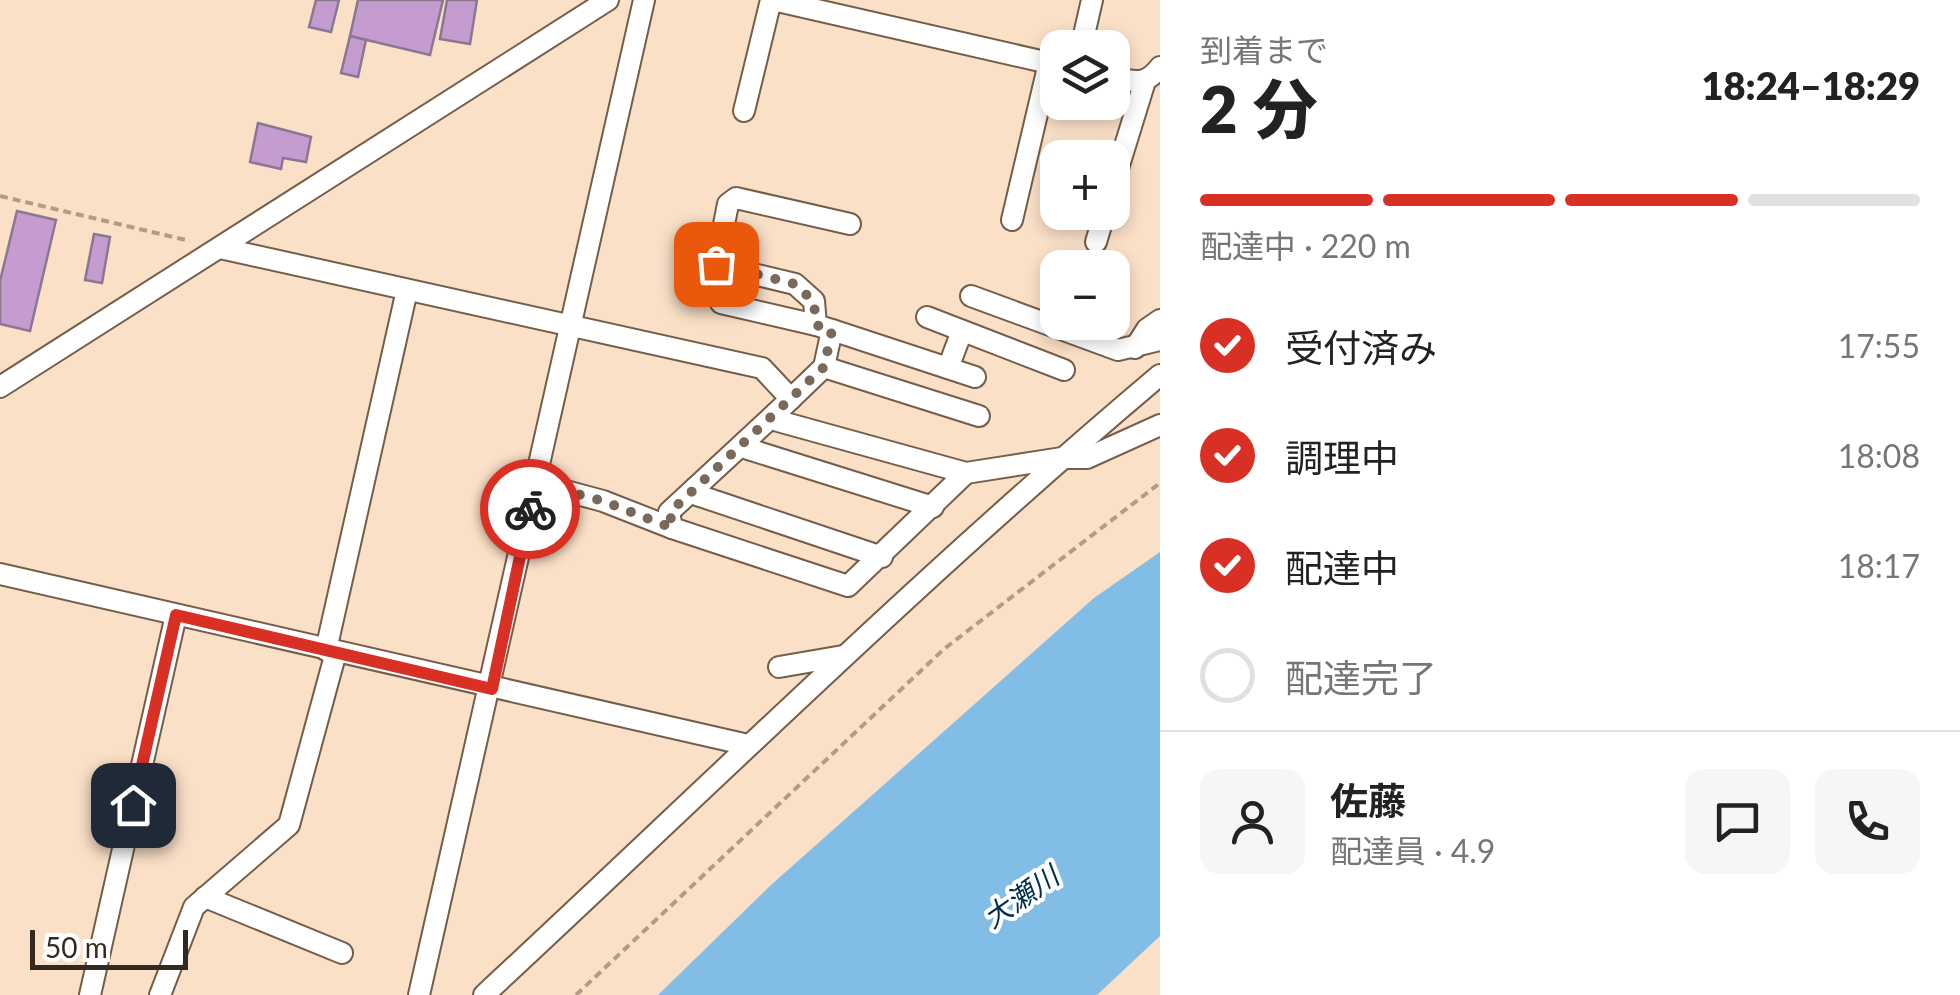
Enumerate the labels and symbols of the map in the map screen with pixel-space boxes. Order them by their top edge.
pin [674,222,759,307]
courier [480,459,580,559]
pin [91,763,176,848]
water label: 大瀬川 [976,856,1067,934]
scale bar [30,925,188,970]

